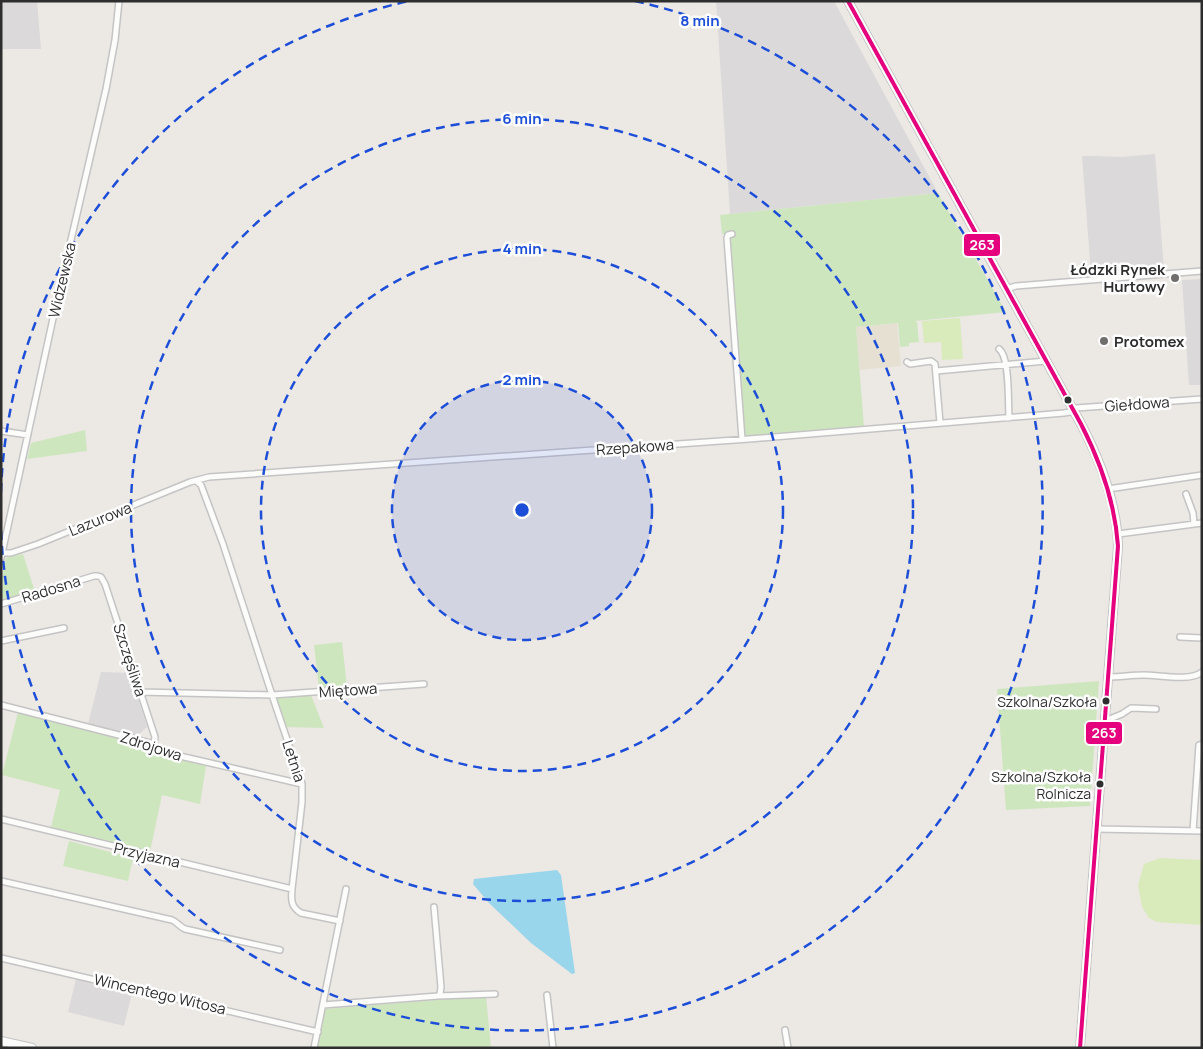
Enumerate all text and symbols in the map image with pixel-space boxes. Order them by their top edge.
text: 8 min [680,10,720,31]
text: 6 min [502,108,542,129]
line badge: 263 [963,233,1001,257]
text: 263 [969,235,995,254]
text: 4 min [502,238,542,259]
street label: Widzewska [43,240,81,320]
place label: Łódzki Rynek Hurtowy [1070,259,1166,297]
marker: Łódzki Rynek Hurtowy [1169,272,1181,284]
place label: Protomex [1114,331,1185,352]
marker: Protomex [1098,335,1110,347]
text: 2 min [502,369,542,390]
street label: Giełdowa [1104,391,1170,417]
unlabelled marker [1063,395,1073,405]
street label: Rzepakowa [595,434,675,460]
street label: Lazurowa [65,497,135,541]
centre of rings [513,501,531,519]
street label: Radosna [19,570,83,608]
street label: Szczęśliwa [108,621,152,699]
street label: Miętowa [318,677,378,703]
place label: Szkolna/Szkoła [997,692,1097,711]
marker: Szkolna/Szkoła [1101,696,1111,706]
line badge: 263 [1085,721,1123,745]
text: 263 [1091,723,1117,742]
street label: Zdrojowa [117,726,185,766]
street label: Letnia [277,737,311,785]
place label: Szkolna/Szkoła Rolnicza [991,767,1091,803]
marker: Szkolna/Szkoła Rolnicza [1095,779,1105,789]
street label: Przyjazna [112,837,182,873]
street label: Wincentego Witosa [92,969,228,1019]

